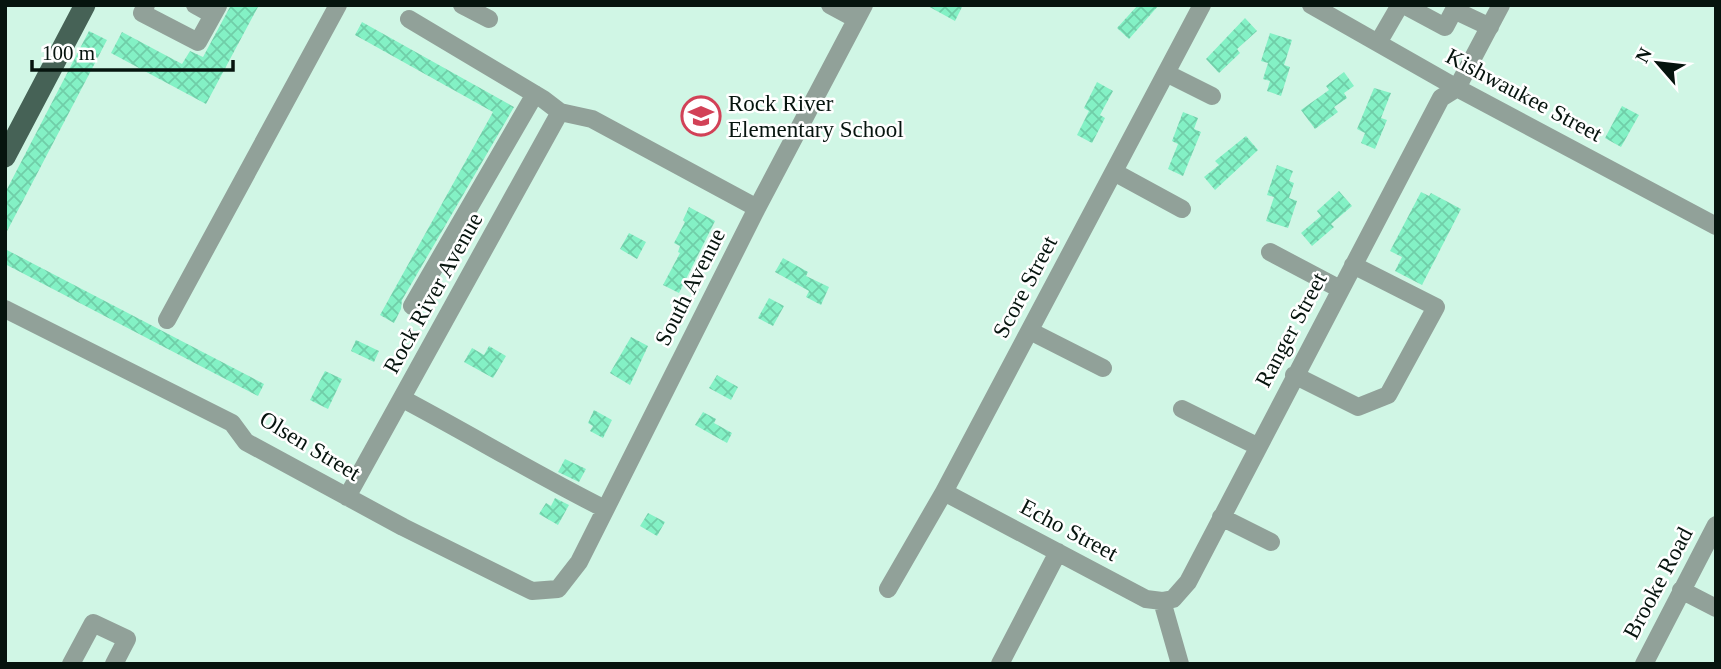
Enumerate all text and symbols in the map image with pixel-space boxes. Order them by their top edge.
scale bar [32,28,233,72]
north arrow [1623,28,1693,98]
text: 100 m [42,41,95,65]
street label: Kishwaukee Street [1442,43,1607,147]
text: N [1631,44,1656,66]
place label: Rock River Elementary School [728,91,904,142]
school or university icon: Rock River Elementary School [680,95,722,137]
street label: Rock River Avenue [379,208,487,378]
street label: South Avenue [650,224,730,350]
street label: Score Street [988,231,1063,342]
street label: Ranger Street [1250,268,1332,391]
street label: Olsen Street [255,406,365,486]
street label: Echo Street [1016,494,1122,566]
street label: Brooke Road [1618,523,1698,643]

